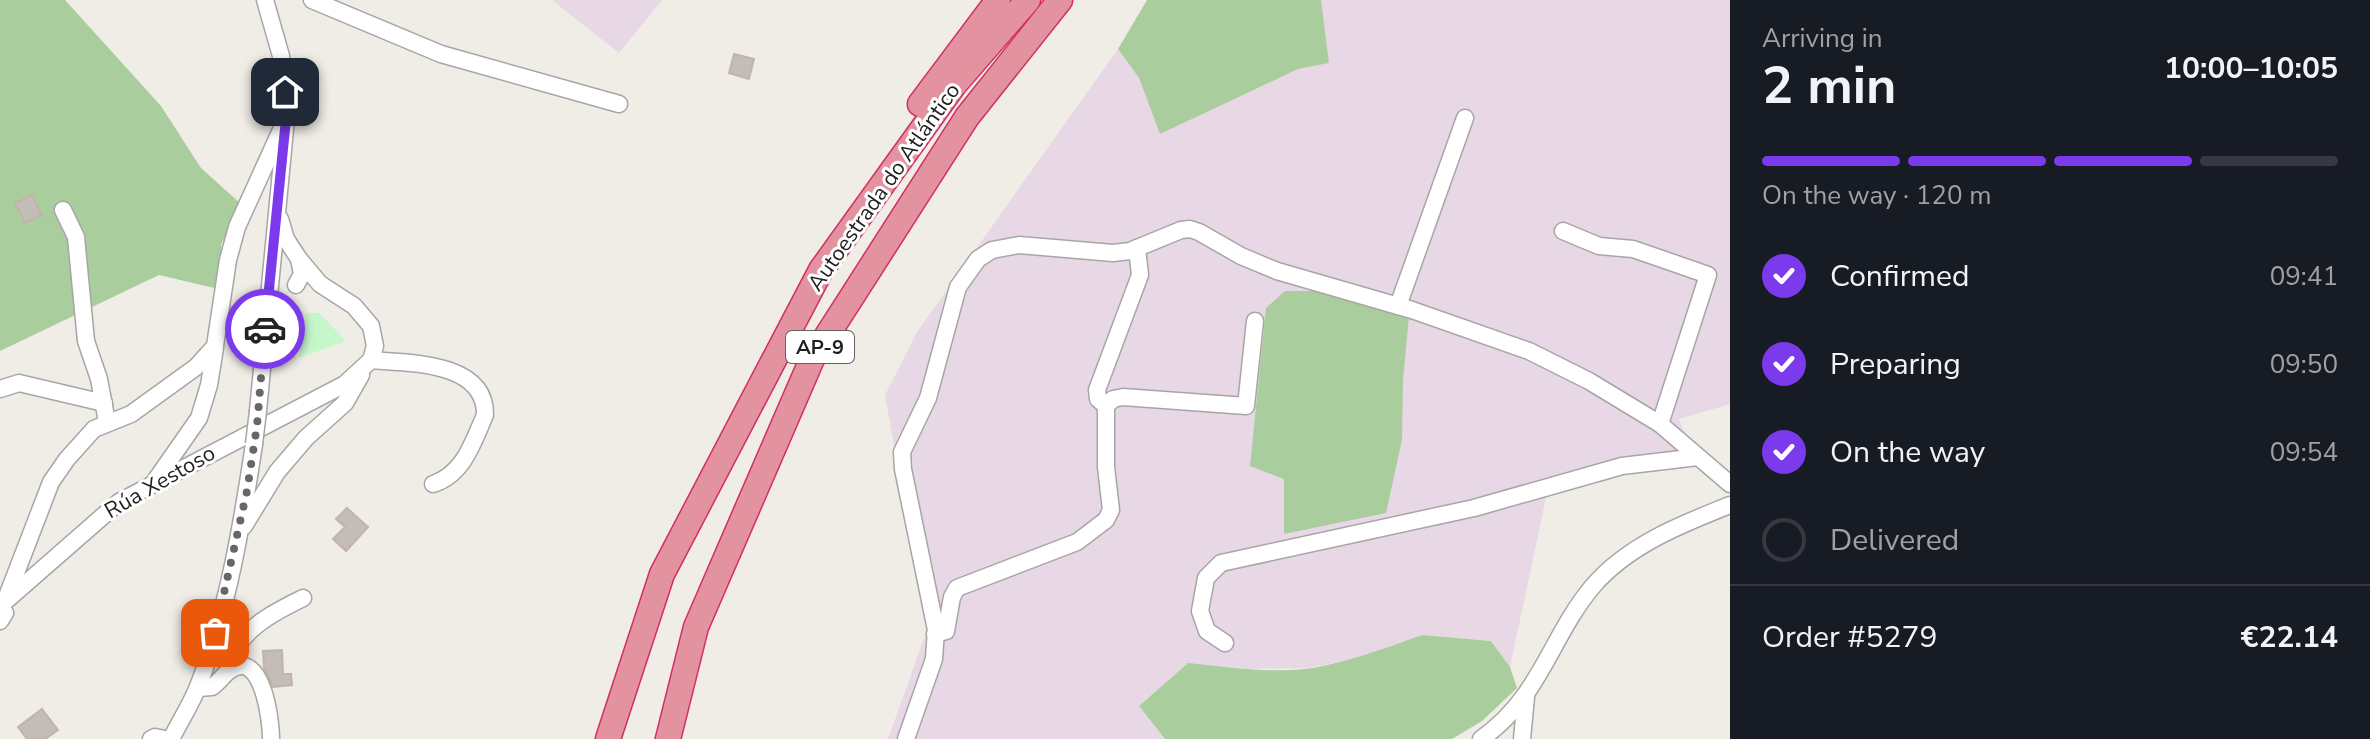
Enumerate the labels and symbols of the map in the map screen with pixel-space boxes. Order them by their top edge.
pin [251,58,319,126]
street label: Autoestrada do Atlántico [801,77,967,297]
courier [225,289,305,369]
road number: AP-9 [786,331,854,363]
street label: Rúa Xestoso [99,438,221,526]
pin [181,599,249,667]

